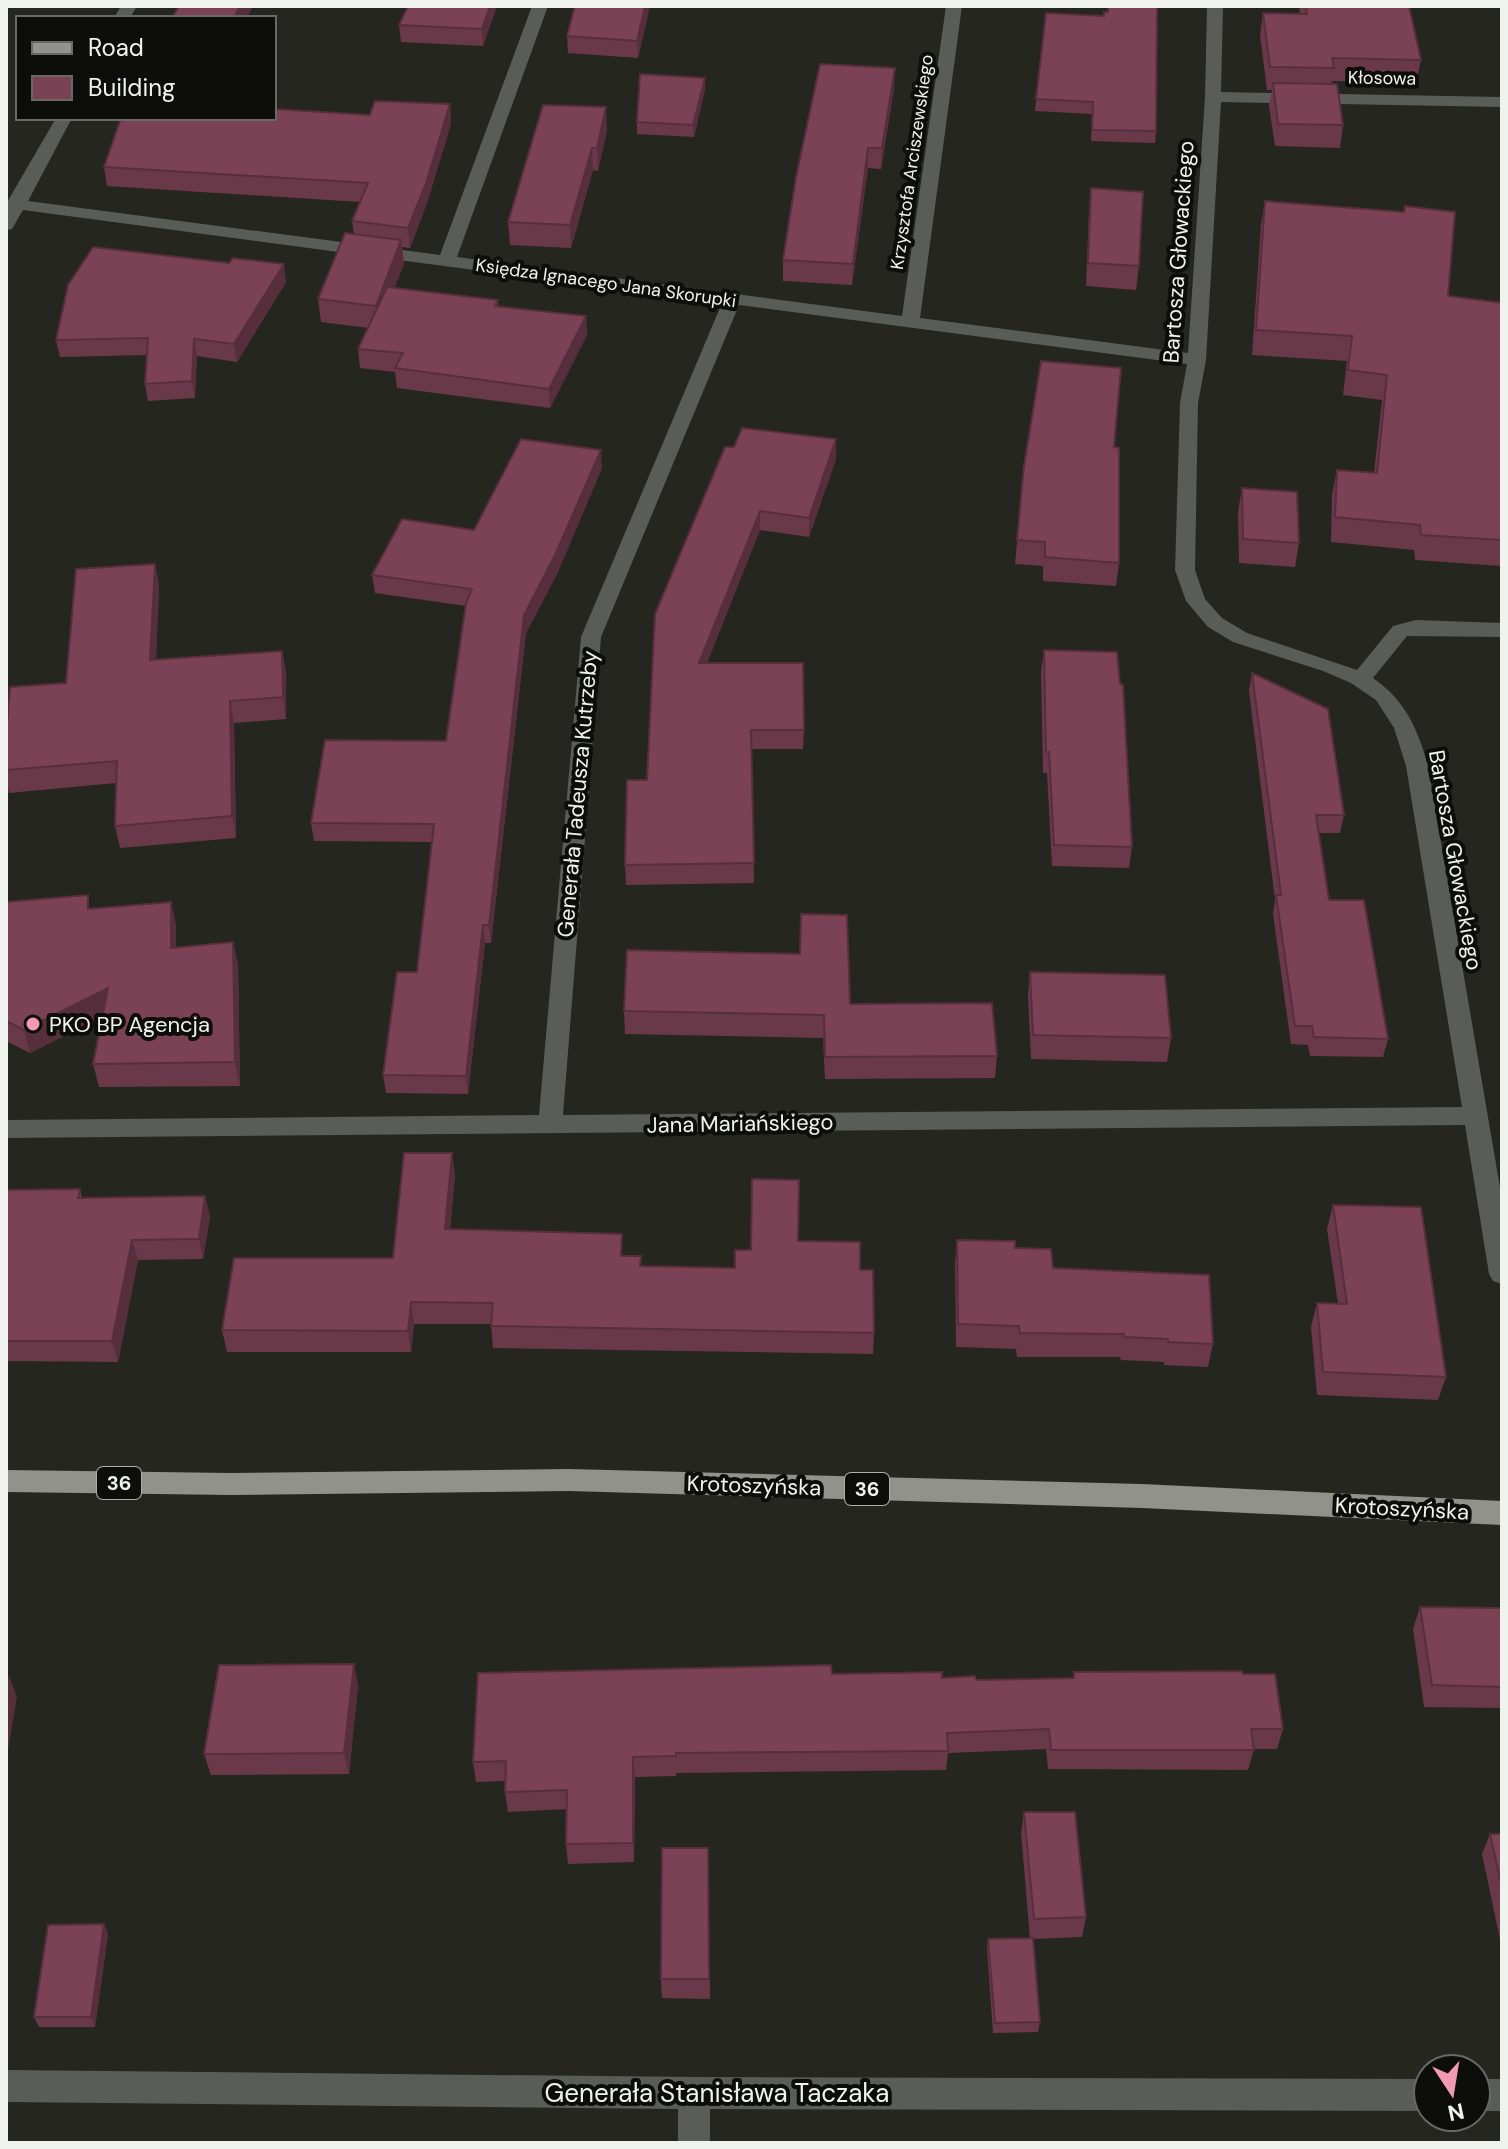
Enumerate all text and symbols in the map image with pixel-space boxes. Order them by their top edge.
legend [16,16,276,120]
text: Road [88,32,144,63]
street label: Krzysztofa Arciszewskiego [885,53,939,271]
street label: Kłosowa [1348,65,1416,91]
text: Building [88,72,175,103]
street label: Bartosza Głowackiego [1156,140,1201,364]
street label: Księdza Ignacego Jana Skorupki [474,253,738,313]
street label: Generała Tadeusza Kutrzeby [551,649,604,939]
street label: Bartosza Głowackiego [1422,748,1489,972]
place label: PKO BP Agencja [49,1010,210,1039]
marker: PKO BP Agencja [24,1015,42,1033]
street label: Jana Mariańskiego [646,1107,834,1140]
road number: 36 [97,1467,141,1499]
street label: Krotoszyńska [686,1469,822,1502]
road number: 36 [845,1473,889,1505]
street label: Krotoszyńska [1334,1490,1470,1526]
north arrow [1412,2053,1492,2133]
street label: Generała Stanisława Taczaka [545,2076,889,2110]
text: N [1445,2096,1467,2128]

